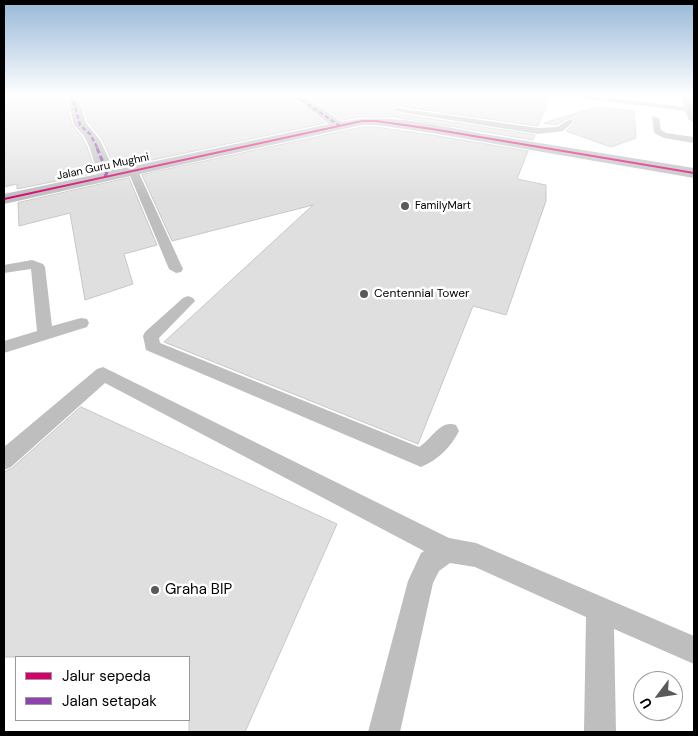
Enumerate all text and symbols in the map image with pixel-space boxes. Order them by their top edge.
street label: Jalan Guru Mughni [56,151,150,183]
place label: FamilyMart [415,199,471,213]
marker: FamilyMart [399,200,411,212]
place label: Centennial Tower [374,287,469,301]
marker: Centennial Tower [358,288,370,300]
place label: Graha BIP [165,581,232,599]
marker: Graha BIP [149,584,161,596]
legend [15,656,190,721]
text: Jalur sepeda [62,666,151,686]
north arrow [633,671,683,721]
text: Jalan setapak [62,691,157,711]
text: U [636,694,656,712]

